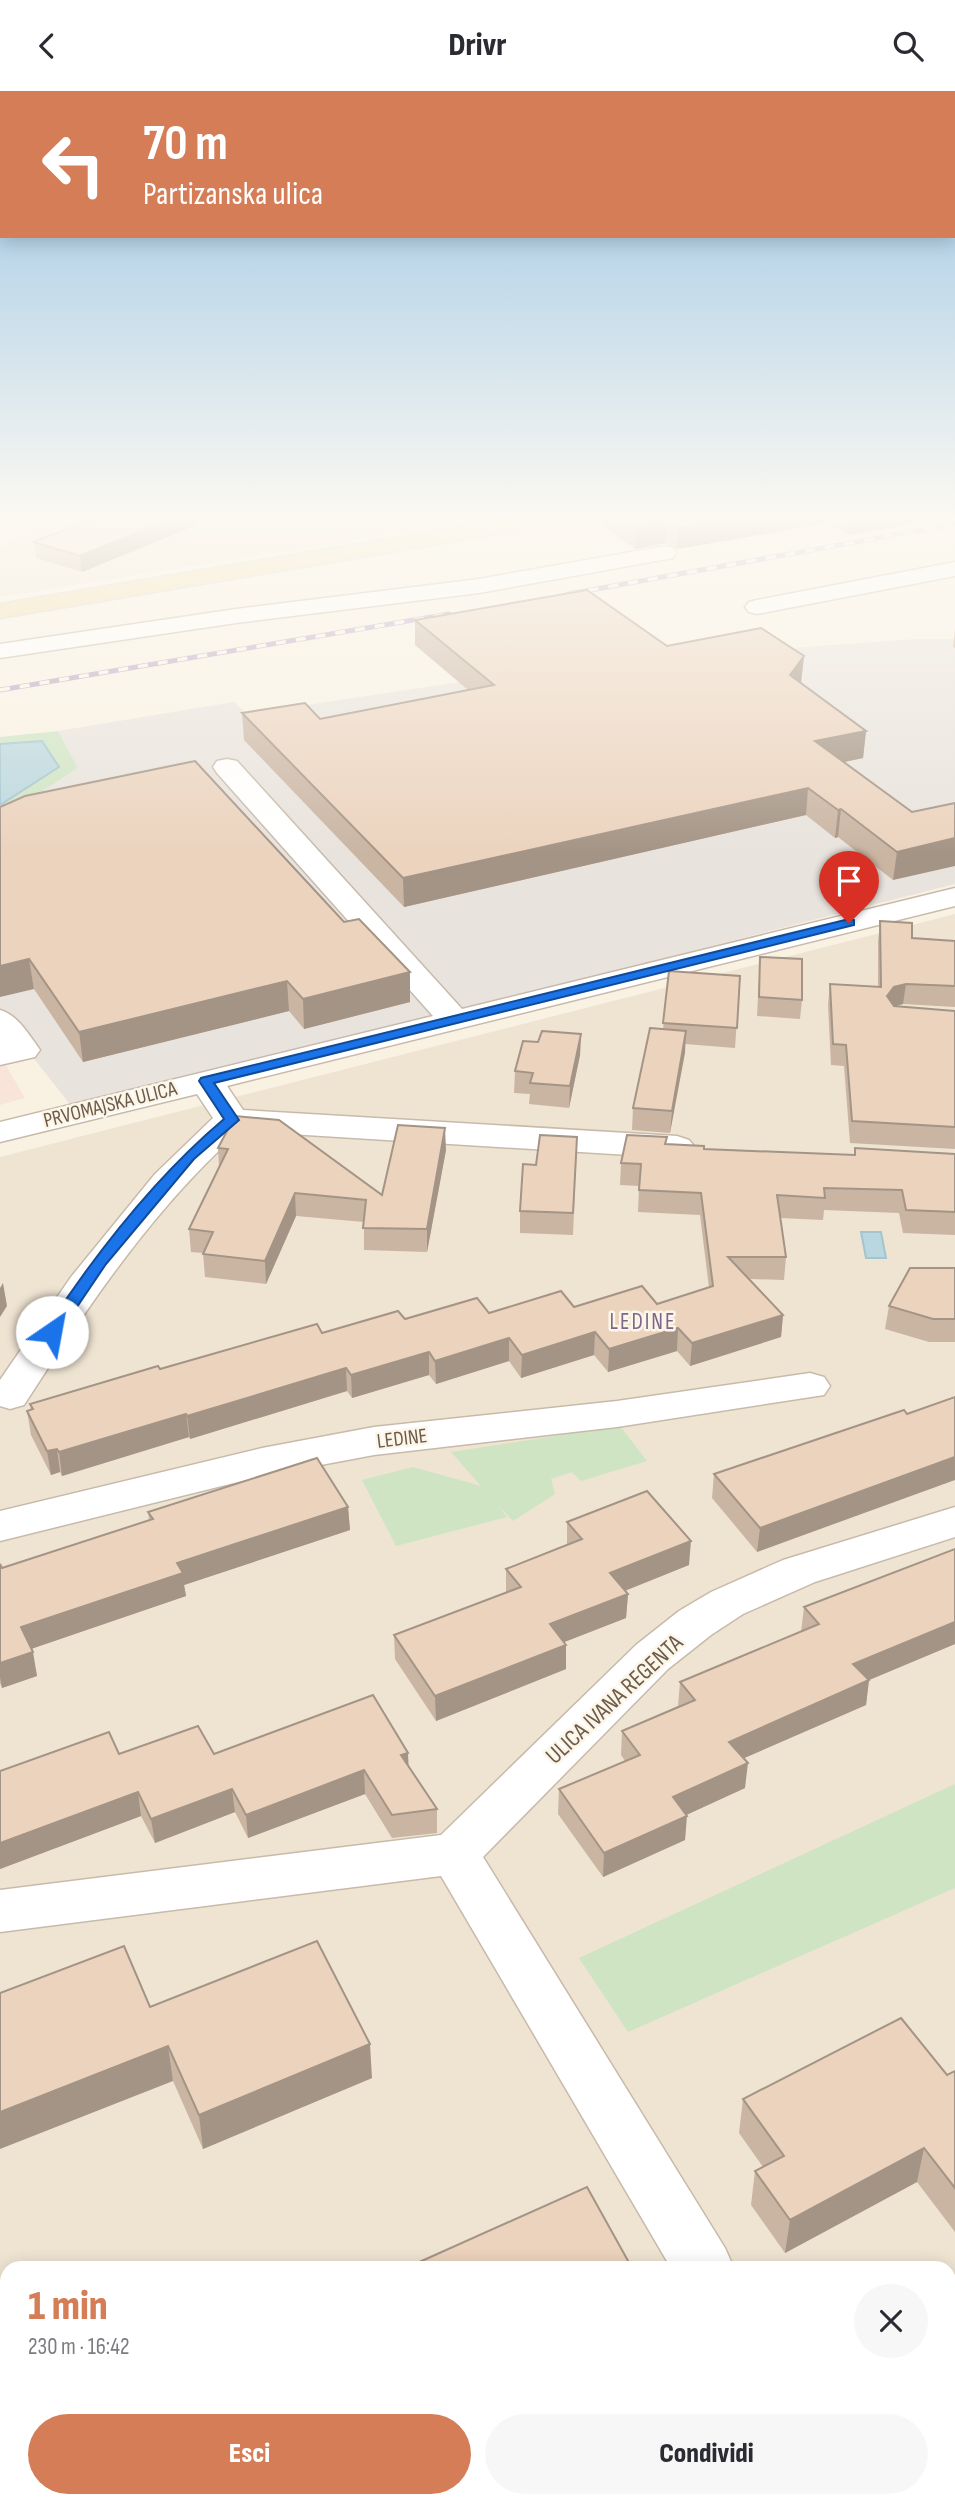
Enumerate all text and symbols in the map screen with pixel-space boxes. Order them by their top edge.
text: Drivr [449,26,506,65]
icon: back [28,27,66,65]
icon: search [889,27,927,65]
text: 70 m [143,115,228,174]
icon: left [28,119,119,210]
text: Partizanska ulica [143,175,323,214]
pin [819,851,879,923]
icon: arrive [830,862,868,900]
street label: PRVOMAJSKA ULICA [41,1076,180,1133]
position arrow [15,1295,89,1369]
district label: LEDINE [609,1308,677,1336]
street label: LEDINE [376,1423,429,1454]
street label: ULICA IVANA REGENTA [540,1628,689,1770]
text: 1 min [28,2281,108,2332]
button: close [854,2284,928,2358]
text: 230 m · 16:42 [28,2333,129,2361]
button: Esci [28,2414,471,2494]
button: Condividi [485,2414,928,2494]

